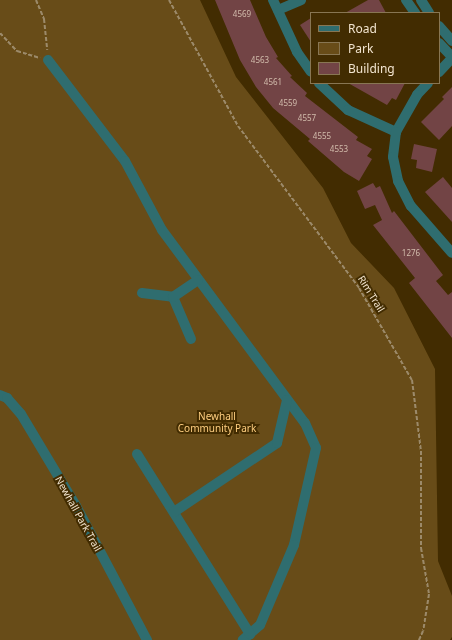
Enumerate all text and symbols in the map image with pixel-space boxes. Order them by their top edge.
house number: 4569 [233,9,251,19]
legend [310,12,440,84]
text: Road [348,20,377,37]
text: Park [348,40,373,57]
house number: 4563 [251,55,269,65]
text: Building [348,60,395,77]
house number: 4561 [264,77,282,87]
house number: 4559 [279,98,297,108]
house number: 4557 [298,113,316,123]
house number: 4555 [313,131,331,141]
house number: 4553 [330,144,348,154]
house number: 1276 [402,248,420,258]
street label: Rim Trail [355,274,387,314]
park label: Newhall Community Park [178,410,256,434]
street label: Newhall Park Trail [52,474,104,554]

